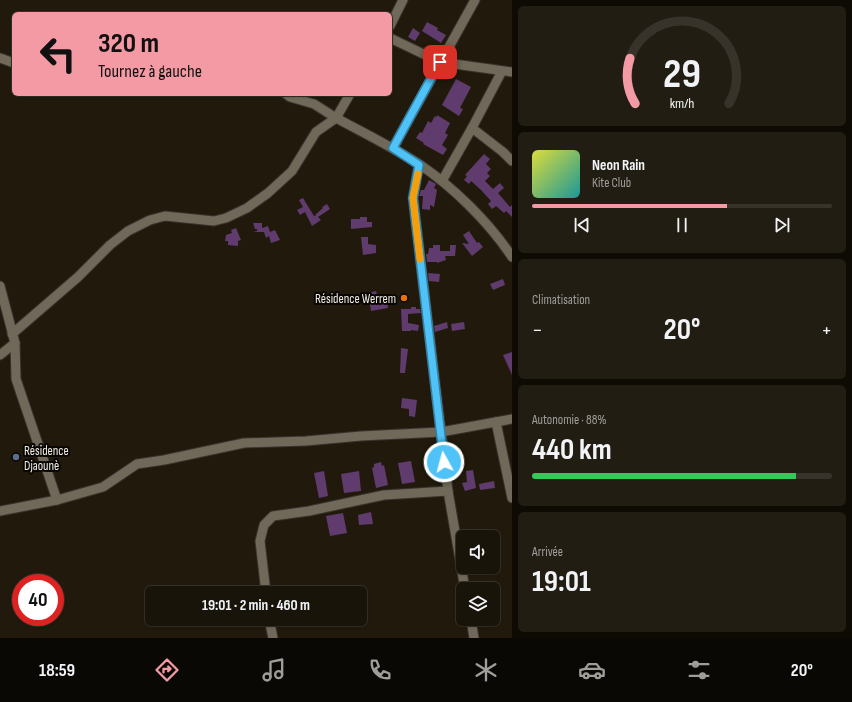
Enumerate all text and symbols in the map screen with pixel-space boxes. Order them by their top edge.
text: 320 m [98,27,159,60]
icon: left [32,28,84,80]
pin [423,45,457,79]
text: 29 [663,50,701,99]
icon: arrive [429,51,451,73]
text: Tournez à gauche [98,61,202,82]
text: km/h [670,95,694,112]
text: Neon Rain [592,156,645,175]
text: Kite Club [592,175,631,191]
icon: previous [571,214,593,236]
icon: pause [671,214,693,236]
icon: next [771,214,793,236]
place label: Résidence Werrem [315,291,396,307]
text: Climatisation [532,292,590,308]
marker: Résidence Werrem [399,293,409,303]
text: 20° [664,312,700,348]
text: − [532,317,543,344]
text: + [821,317,832,344]
text: Autonomie · 88% [532,412,607,428]
text: 440 km [532,432,612,468]
position arrow [423,441,465,483]
place label: Résidence Djaounè [24,443,69,474]
marker: Résidence Djaounè [11,452,21,462]
map controls [456,530,500,626]
button: sound [456,530,500,574]
text: Arrivée [532,544,563,560]
text: 19:01 [532,564,591,600]
speed limit sign: 40 [12,574,64,626]
button: layers [456,582,500,626]
text: 19:01 · 2 min · 460 m [202,596,310,615]
icon: directions [153,656,181,684]
icon: music [260,656,288,684]
icon: phone [366,656,394,684]
icon: climate [472,656,500,684]
icon: car [578,656,606,684]
icon: filters [685,656,713,684]
text: 18:59 [39,660,75,681]
text: 20° [791,660,813,681]

